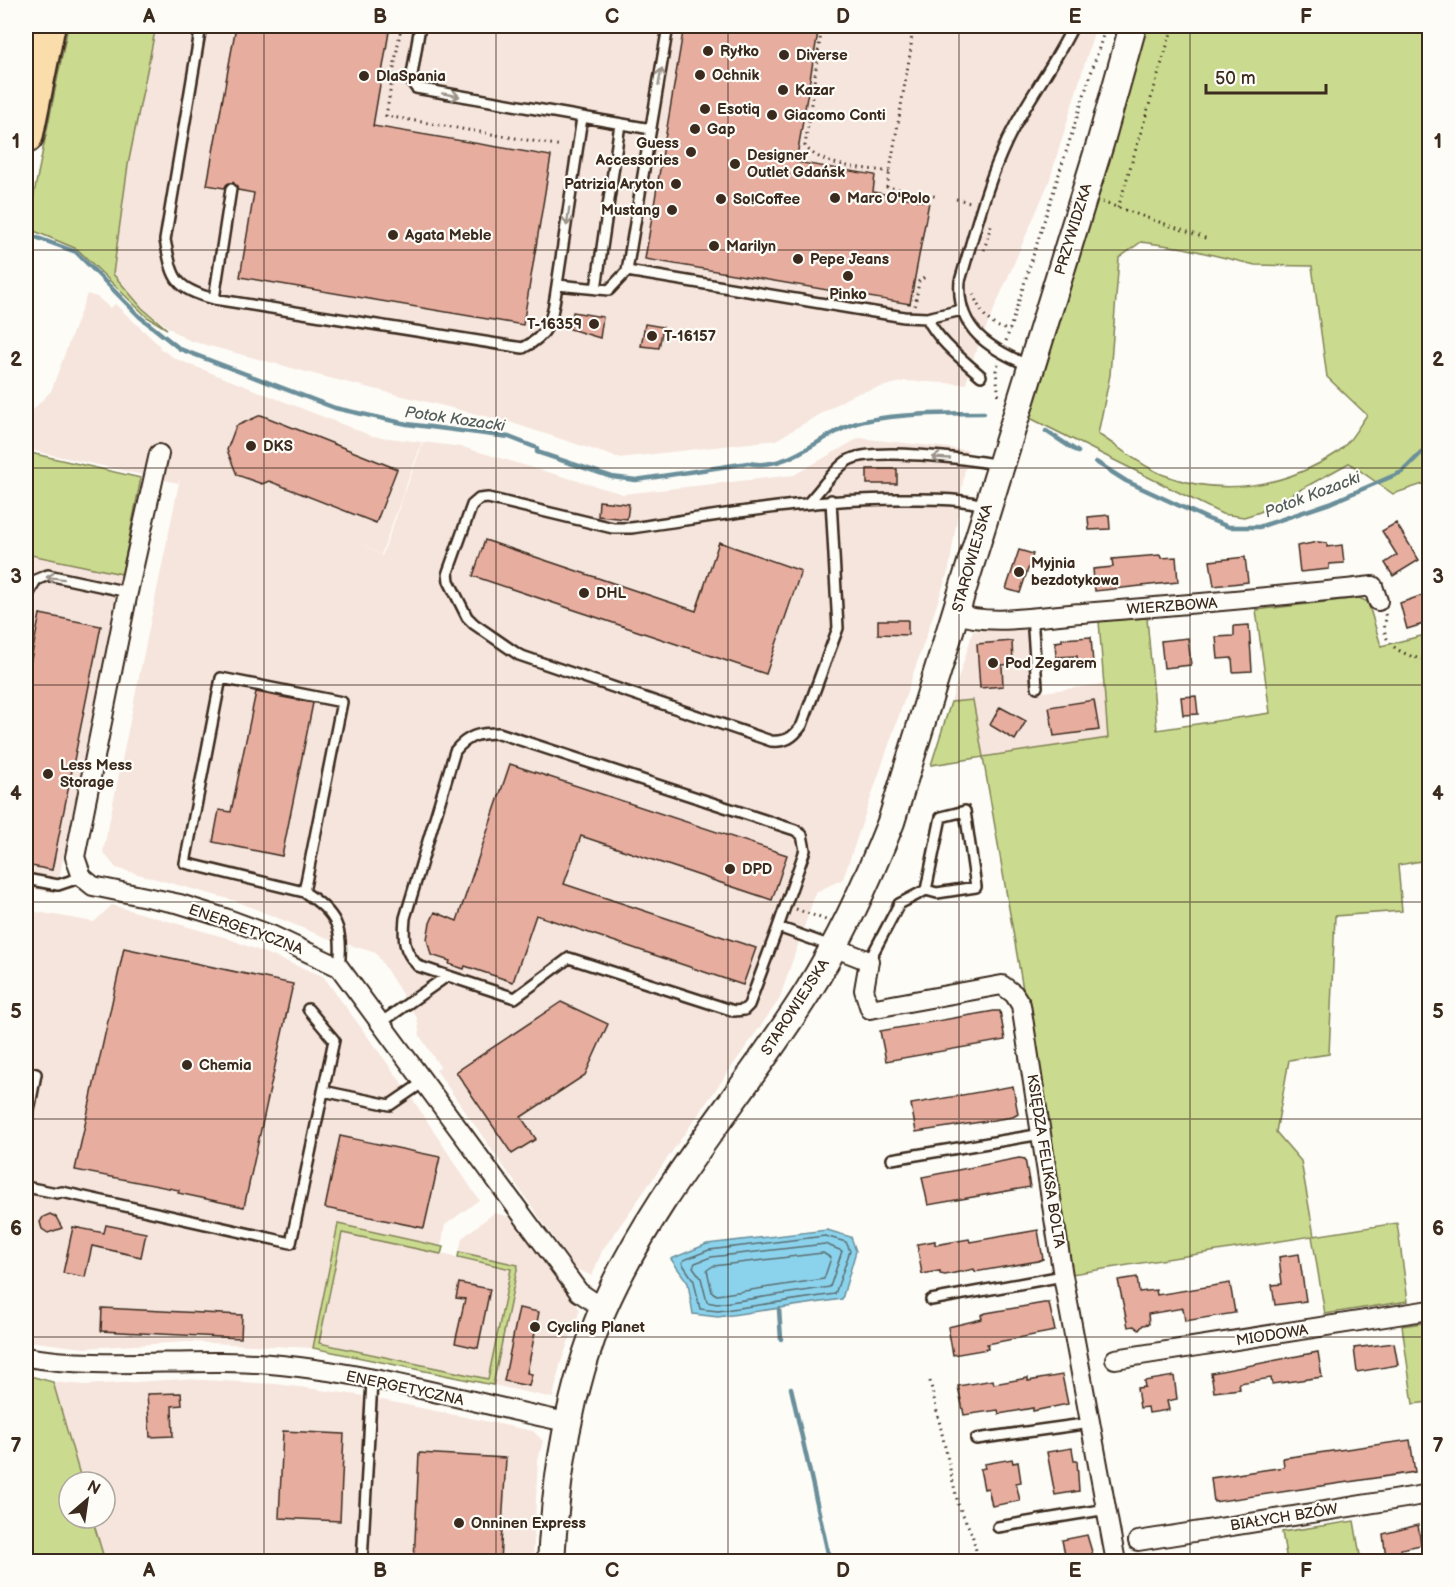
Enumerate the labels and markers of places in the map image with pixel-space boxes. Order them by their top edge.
place label: Ryłko [720,42,759,61]
marker: Ryłko [701,44,715,58]
place label: Diverse [796,46,848,65]
marker: Diverse [777,48,791,62]
place label: Ochnik [712,66,759,85]
place label: DlaSpania [376,67,446,86]
marker: Ochnik [693,68,707,82]
marker: DlaSpania [357,69,371,83]
place label: Kazar [795,81,836,100]
marker: Kazar [776,83,790,97]
place label: Esotiq [717,100,760,119]
marker: Esotiq [698,102,712,116]
place label: Giacomo Conti [784,106,886,125]
marker: Giacomo Conti [765,108,779,122]
place label: Gap [707,120,736,139]
marker: Gap [688,122,702,136]
place label: Guess Accessories [595,134,679,170]
marker: Guess Accessories [684,145,698,159]
place label: Designer Outlet Gdańsk [747,146,845,182]
marker: Designer Outlet Gdańsk [728,157,742,171]
place label: Patrizia Aryton [564,175,664,194]
marker: Patrizia Aryton [669,177,683,191]
place label: Marc O'Polo [847,189,931,208]
place label: So!Coffee [733,190,801,209]
marker: Marc O'Polo [828,191,842,205]
marker: So!Coffee [714,192,728,206]
place label: Mustang [601,201,660,220]
marker: Mustang [665,203,679,217]
place label: Agata Meble [404,226,492,245]
marker: Agata Meble [386,228,400,242]
place label: Marilyn [726,237,776,256]
marker: Marilyn [707,239,721,253]
place label: Pepe Jeans [810,250,889,269]
marker: Pepe Jeans [791,252,805,266]
marker: Pinko [841,269,855,283]
place label: Pinko [829,285,867,304]
place label: T-16359 [527,315,582,334]
marker: T-16359 [587,317,601,331]
place label: T-16157 [664,327,716,346]
marker: T-16157 [645,329,659,343]
place label: DKS [263,437,293,456]
marker: DKS [244,439,258,453]
place label: Myjnia bezdotykowa [1031,554,1119,590]
marker: Myjnia bezdotykowa [1012,565,1026,579]
place label: DHL [596,584,627,603]
marker: DHL [577,586,591,600]
place label: Pod Zegarem [1005,654,1097,673]
marker: Pod Zegarem [986,656,1000,670]
place label: Less Mess Storage [60,756,132,792]
marker: Less Mess Storage [41,767,55,781]
place label: DPD [742,860,772,879]
marker: DPD [723,862,737,876]
place label: Chemia [199,1056,252,1075]
marker: Chemia [180,1058,194,1072]
place label: Cycling Planet [547,1318,645,1337]
marker: Cycling Planet [528,1320,542,1334]
place label: Onninen Express [471,1514,586,1533]
marker: Onninen Express [452,1516,466,1530]

